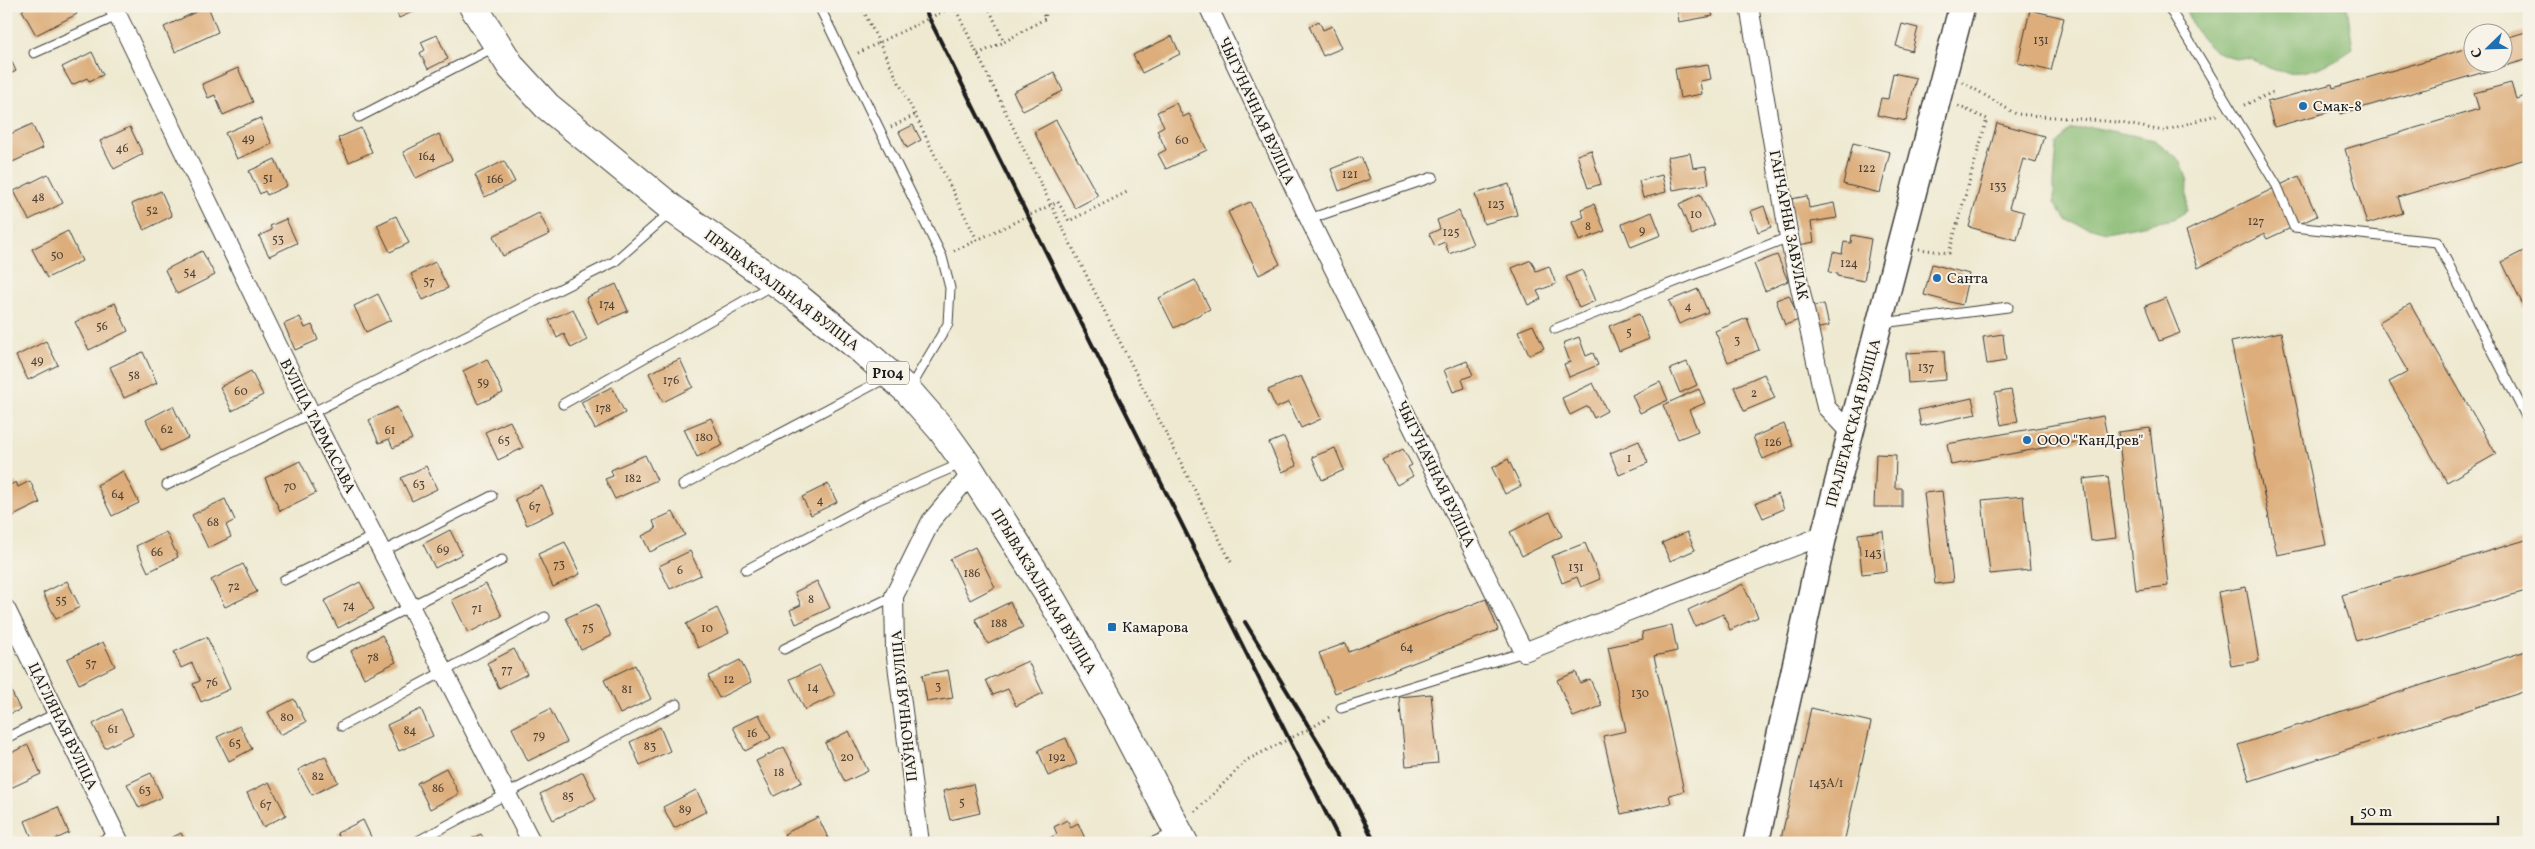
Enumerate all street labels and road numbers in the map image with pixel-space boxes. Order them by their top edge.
street label: ЧЫГУНАЧНАЯ ВУЛІЦА [1212,34,1299,189]
street label: ГАНЧАРНЫ ЗАВУЛАК [1763,148,1812,302]
street label: ПРЫВАКЗАЛЬНАЯ ВУЛІЦА [699,226,864,357]
street label: ПРАЛЕТАРСКАЯ ВУЛІЦА [1822,336,1887,510]
street label: ВУЛІЦА ТАРМАСАВА [274,356,360,498]
road number: Р104 [867,362,909,384]
street label: ЧЫГУНАЧНАЯ ВУЛІЦА [1390,398,1480,552]
street label: ПРЫВАКЗАЛЬНАЯ ВУЛІЦА [985,505,1101,679]
street label: ПАЎНОЧНАЯ ВУЛІЦА [887,629,924,783]
street label: ЦАГЛЯНАЯ ВУЛІЦА [22,659,102,794]

